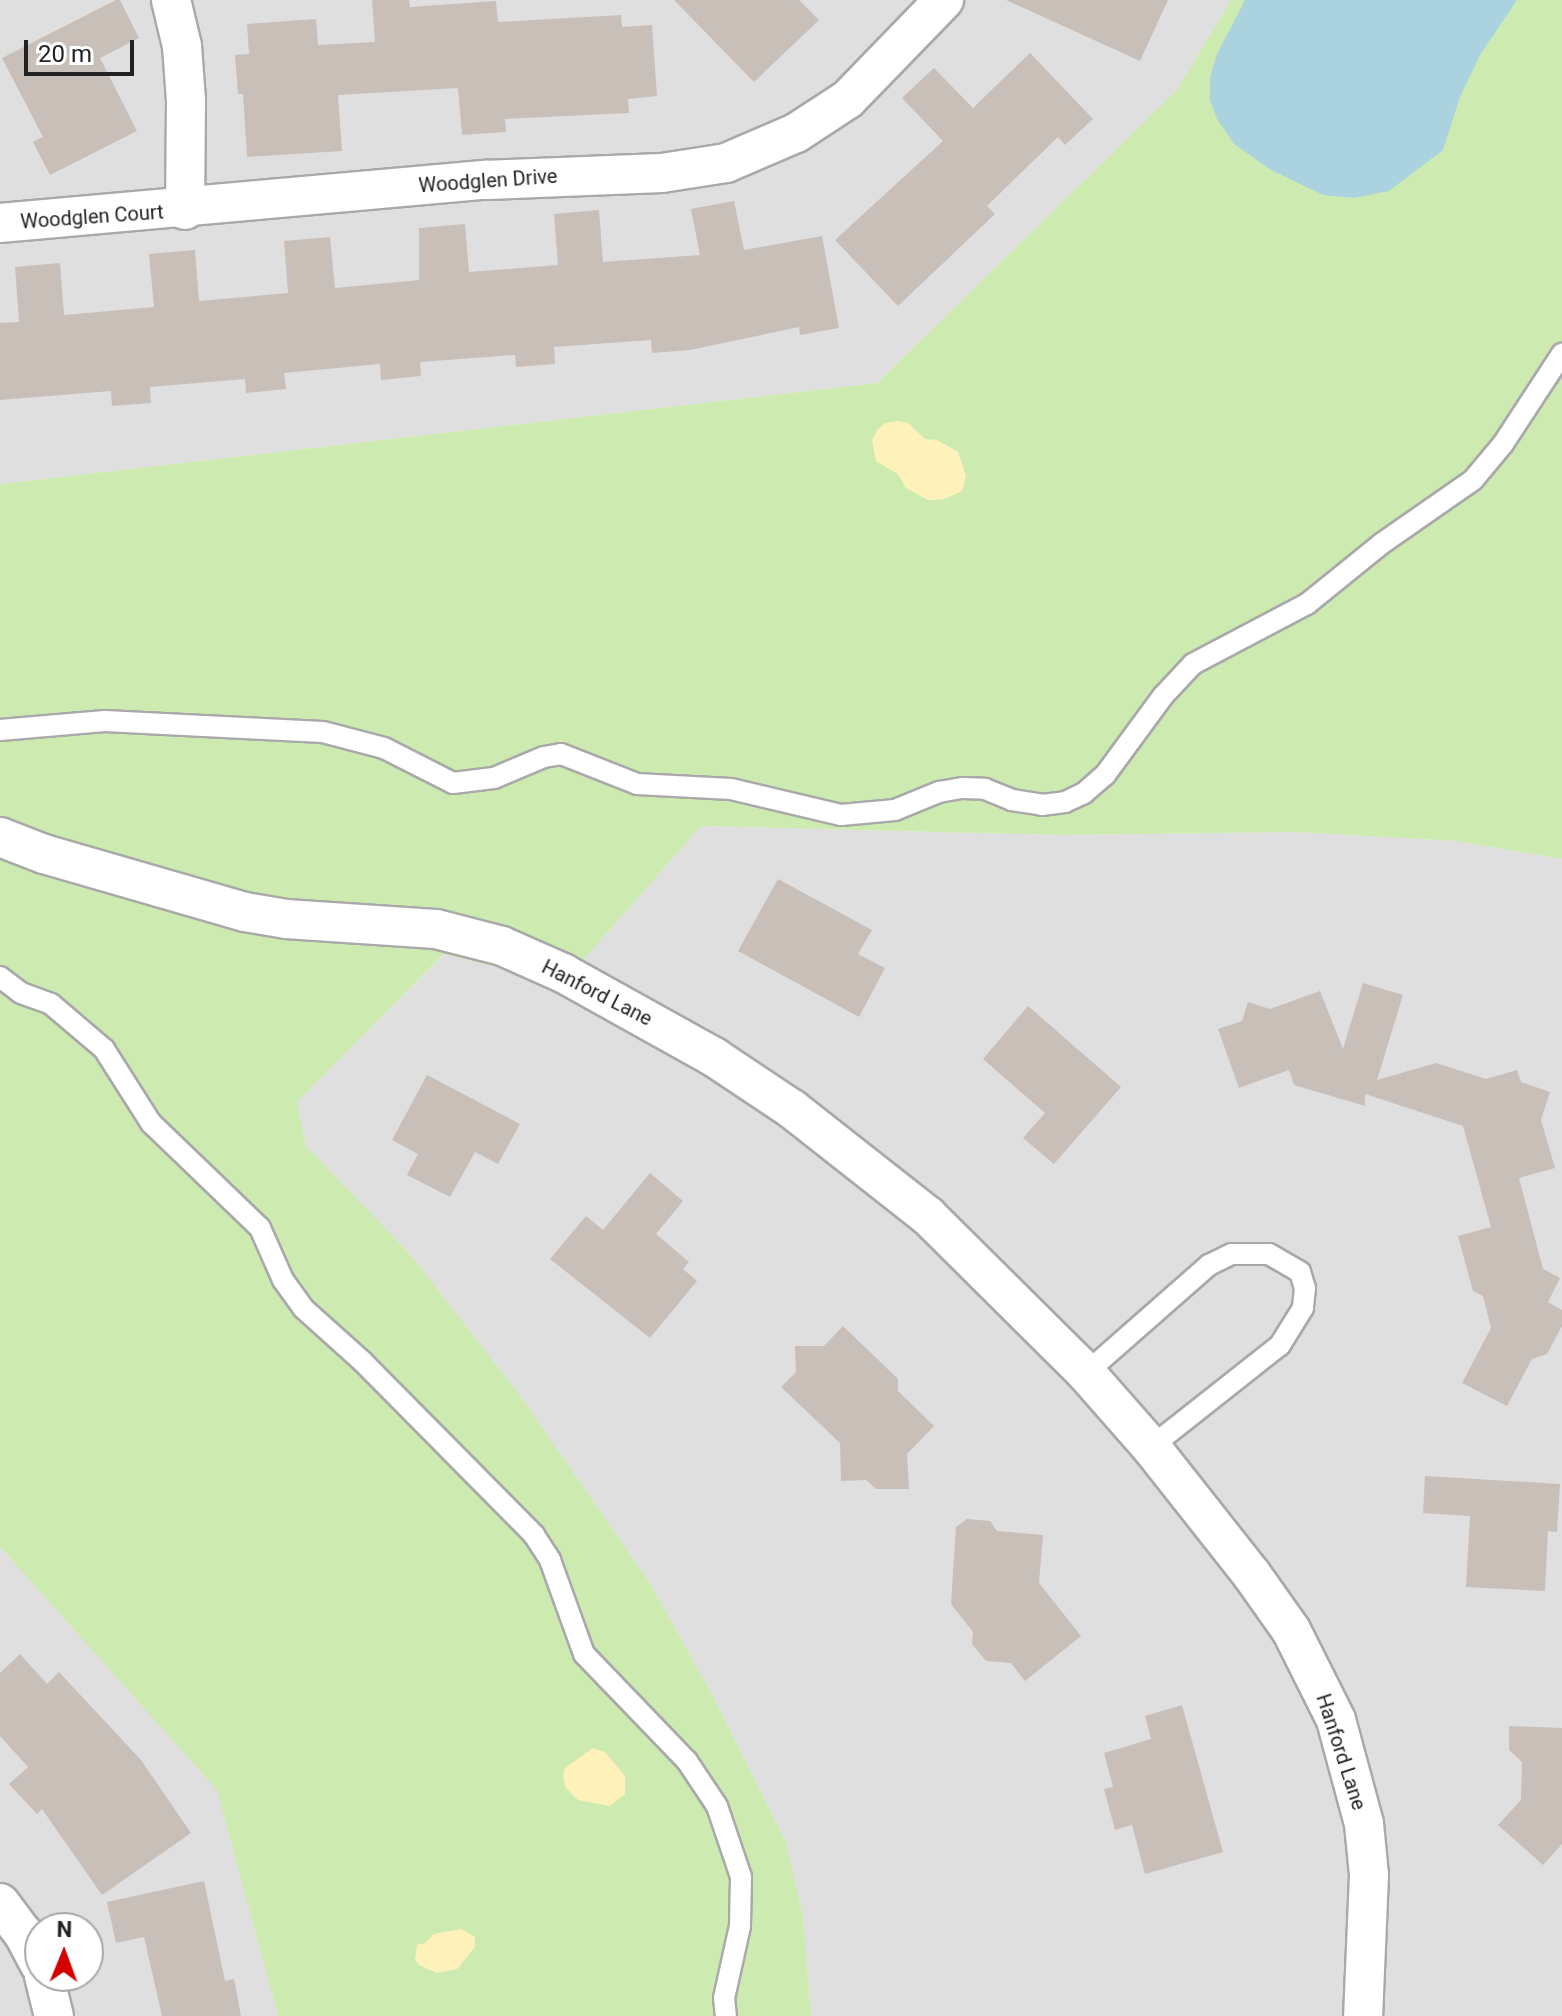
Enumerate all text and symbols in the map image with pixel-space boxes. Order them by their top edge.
scale bar [28,24,138,74]
text: 20 m [38,40,92,68]
street label: Woodglen Drive [418,164,558,198]
street label: Woodglen Court [20,200,164,234]
street label: Hanford Lane [538,955,656,1031]
street label: Hanford Lane [1311,1691,1371,1813]
north arrow [24,1912,104,1992]
text: N [56,1917,72,1942]

